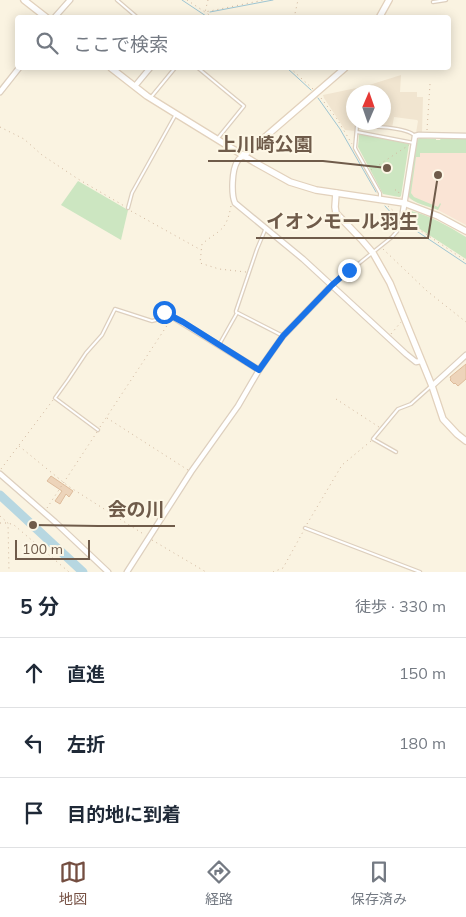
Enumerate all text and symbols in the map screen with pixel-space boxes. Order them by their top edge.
search box [15,15,451,70]
icon: search [33,29,61,57]
text: ここで検索 [73,32,168,56]
north arrow [346,85,391,130]
callout: 上川崎公園 [208,127,323,161]
text: 上川崎公園 [217,132,313,156]
callout: イオンモール羽生 [256,204,428,238]
text: イオンモール羽生 [266,209,418,233]
route end [338,259,361,282]
route start [153,301,176,324]
callout: 会の川 [98,492,175,526]
text: 会の川 [107,497,165,521]
scale bar [15,537,90,560]
text: 100 m [22,540,63,558]
text: 5 分 [20,593,59,619]
text: 徒歩 · 330 m [355,596,446,616]
icon: ahead [20,659,48,687]
text: 直進 [67,662,105,686]
text: 150 m [399,663,446,683]
icon: left [20,729,48,757]
text: 左折 [67,732,105,756]
text: 180 m [399,733,446,753]
icon: arrive [20,799,48,827]
text: 目的地に到着 [67,802,181,826]
tab: 地図 [59,858,87,908]
tab: 経路 [205,858,233,908]
tab: 保存済み [351,858,407,908]

